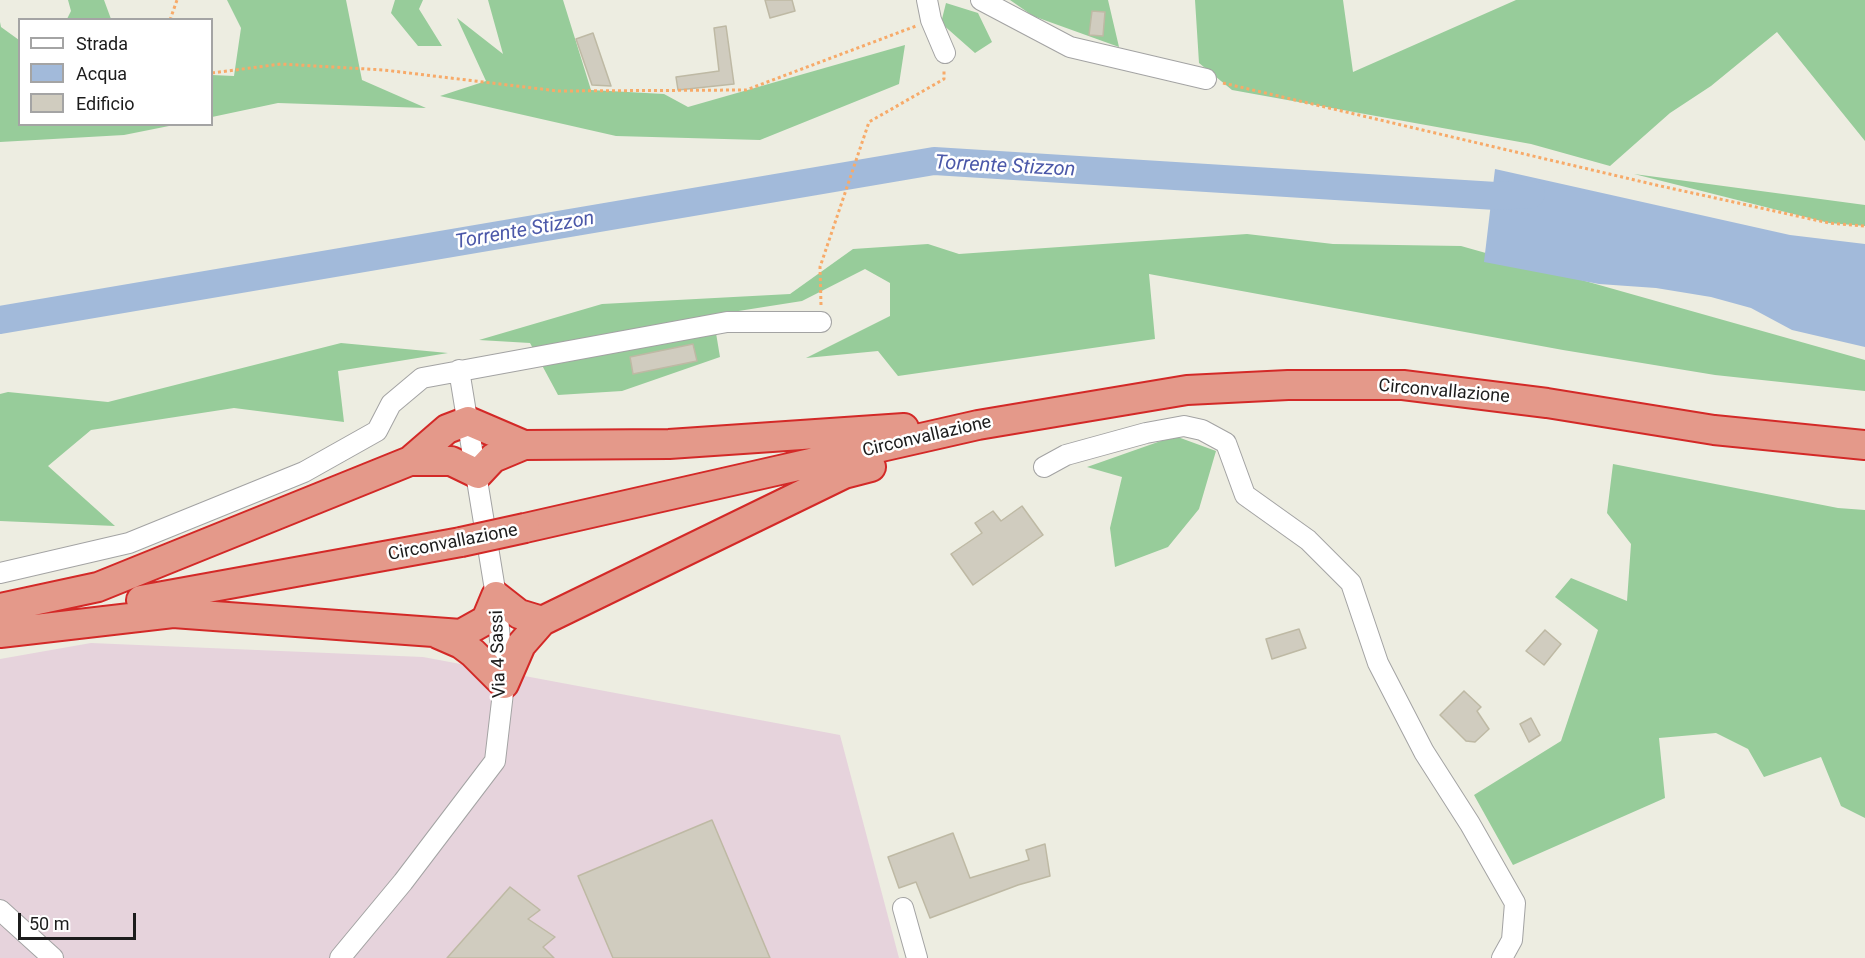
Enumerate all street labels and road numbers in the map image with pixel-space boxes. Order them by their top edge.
street label: Circonvallazione [1377,376,1511,408]
street label: Circonvallazione [860,412,994,462]
street label: Circonvallazione [386,520,520,566]
street label: Via 4 Sassi [487,610,511,698]

